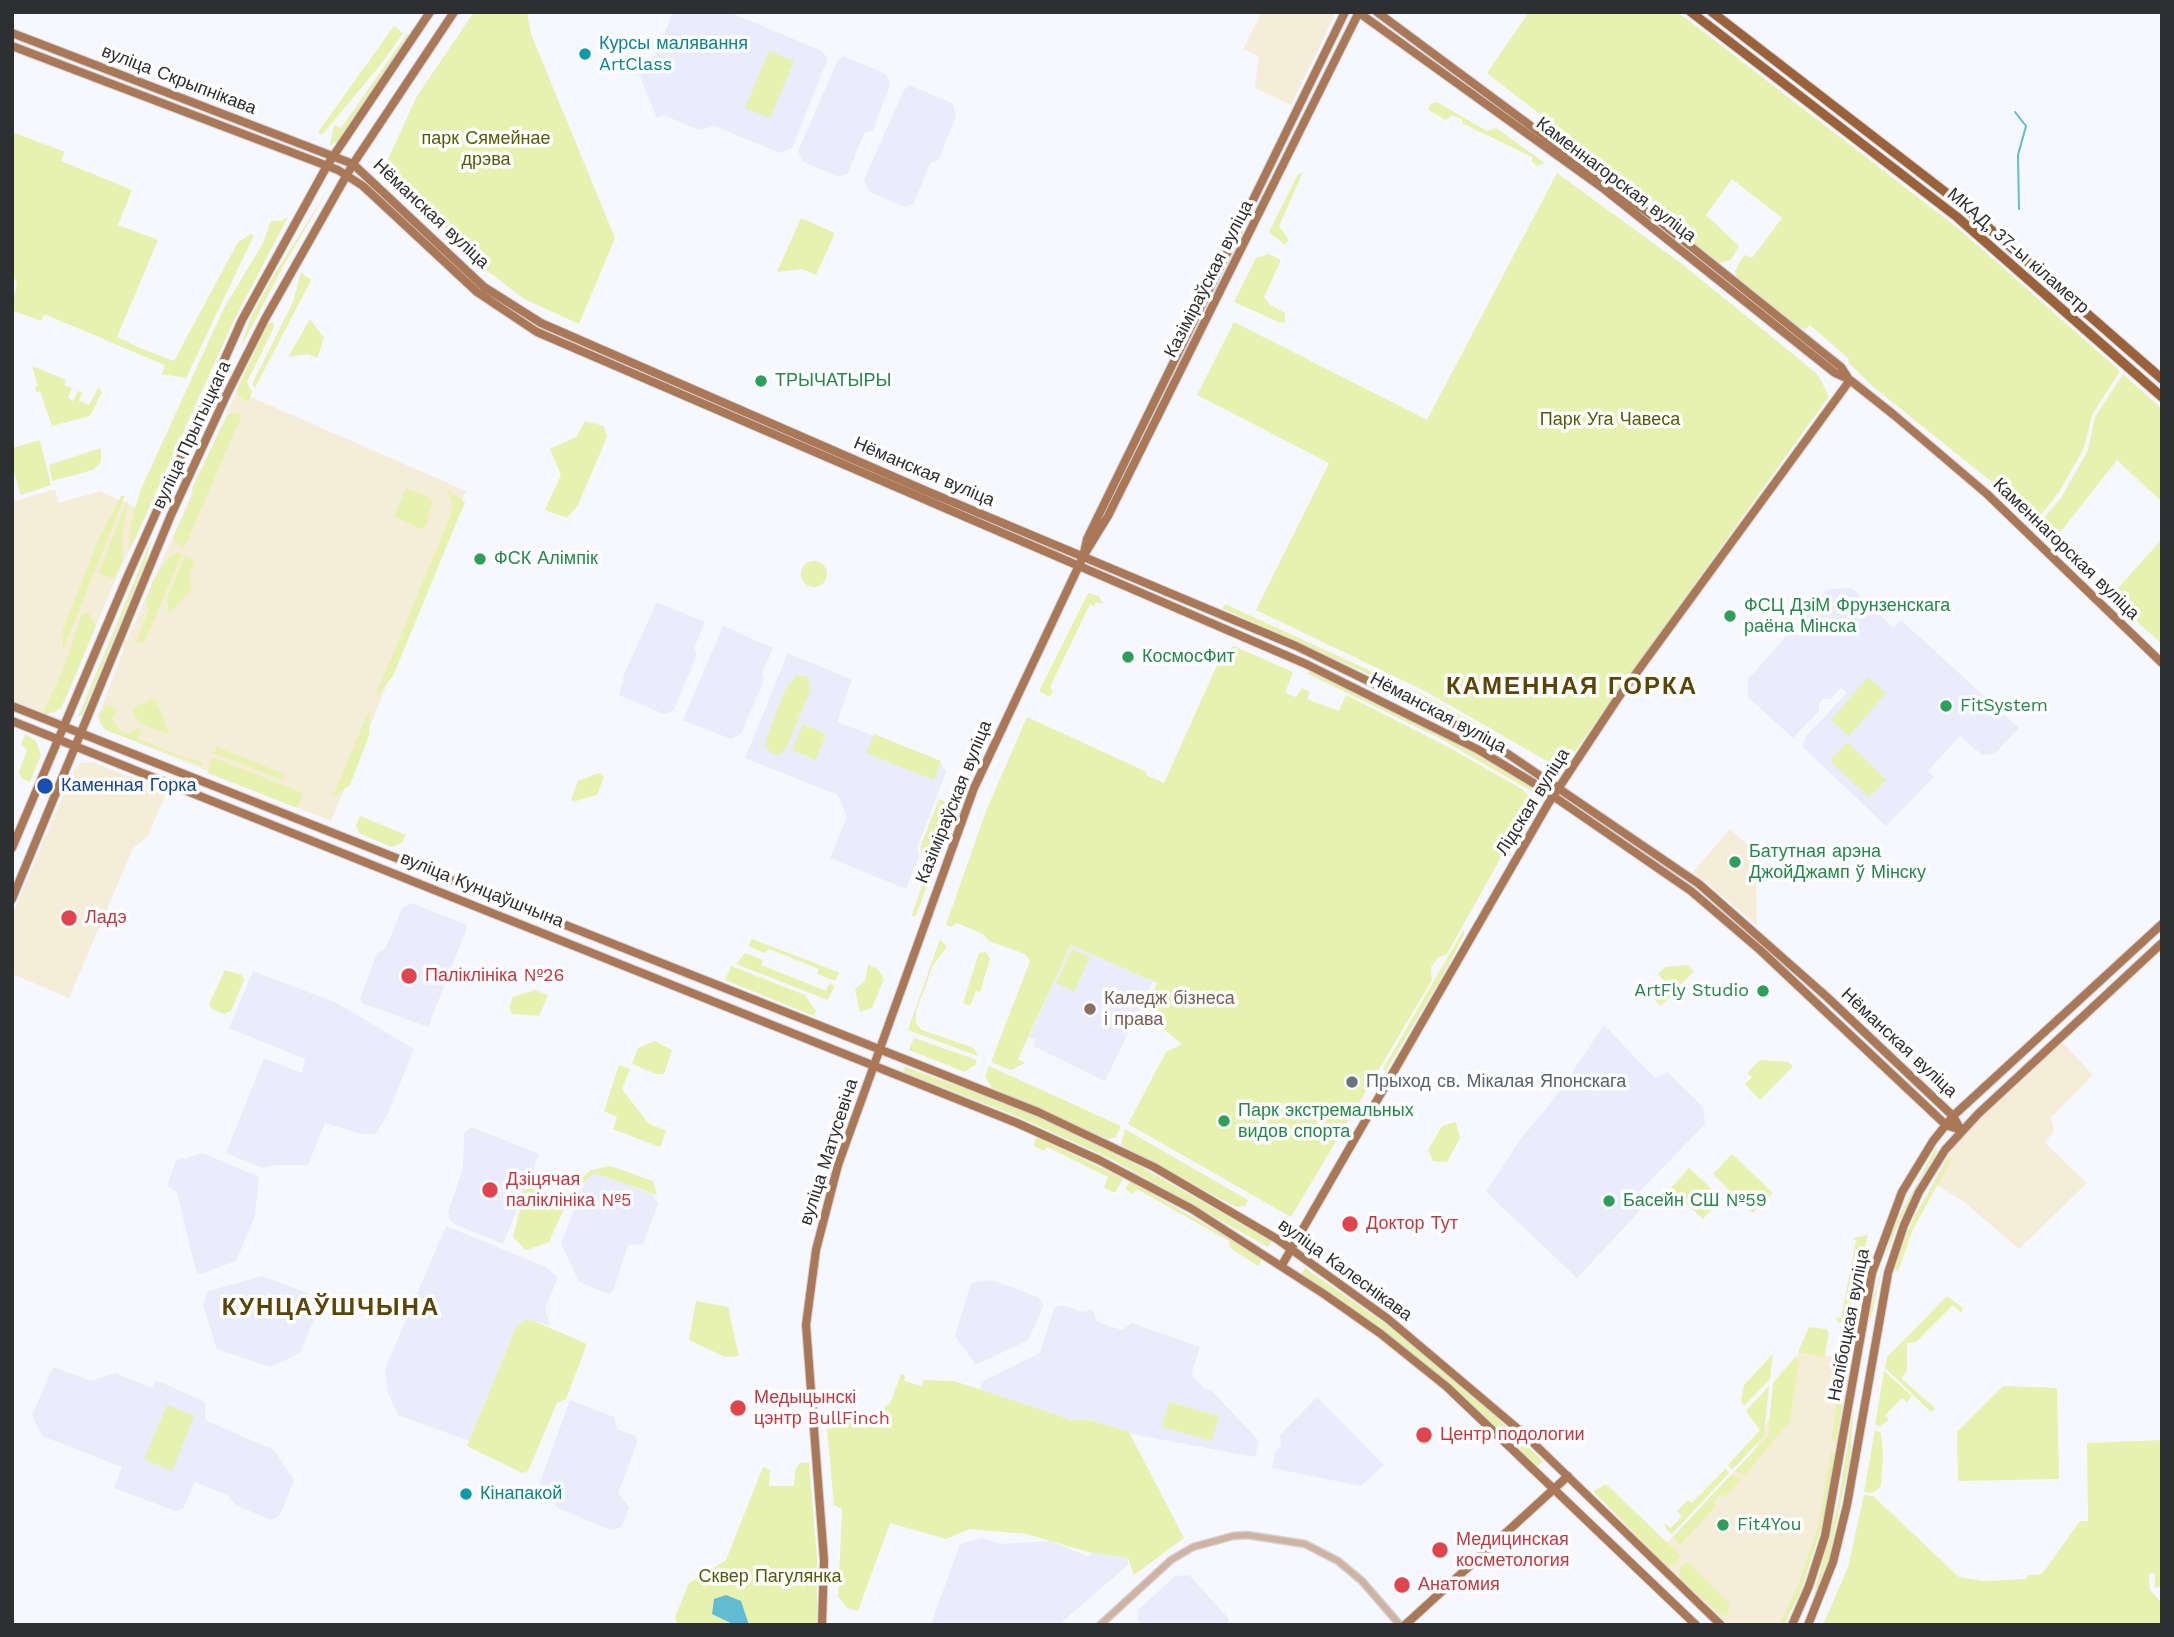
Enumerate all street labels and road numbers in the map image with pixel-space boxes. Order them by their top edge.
street label: вуліца Скрыпнікава [99,41,259,119]
street label: Каменнагорская вуліца [1532,113,1700,247]
street label: Нёманская вуліца [368,155,494,273]
street label: МКАД, 37-ы кіламетр [1943,184,2093,318]
street label: Казіміраўская вуліца [1160,197,1258,361]
street label: вуліца Прытыцкага [148,358,236,512]
street label: Нёманская вуліца [850,433,998,511]
street label: Каменнагорская вуліца [1988,474,2144,624]
street label: Нёманская вуліца [1366,668,1510,758]
street label: Казіміраўская вуліца [911,717,997,887]
street label: Лідская вуліца [1491,745,1575,859]
street label: вуліца Кунцаўшчына [397,847,567,933]
street label: Нёманская вуліца [1836,984,1962,1102]
street label: вуліца Матусевіча [795,1076,863,1228]
street label: вуліца Калеснікава [1274,1214,1416,1326]
street label: Налібоцкая вуліца [1824,1247,1874,1403]

